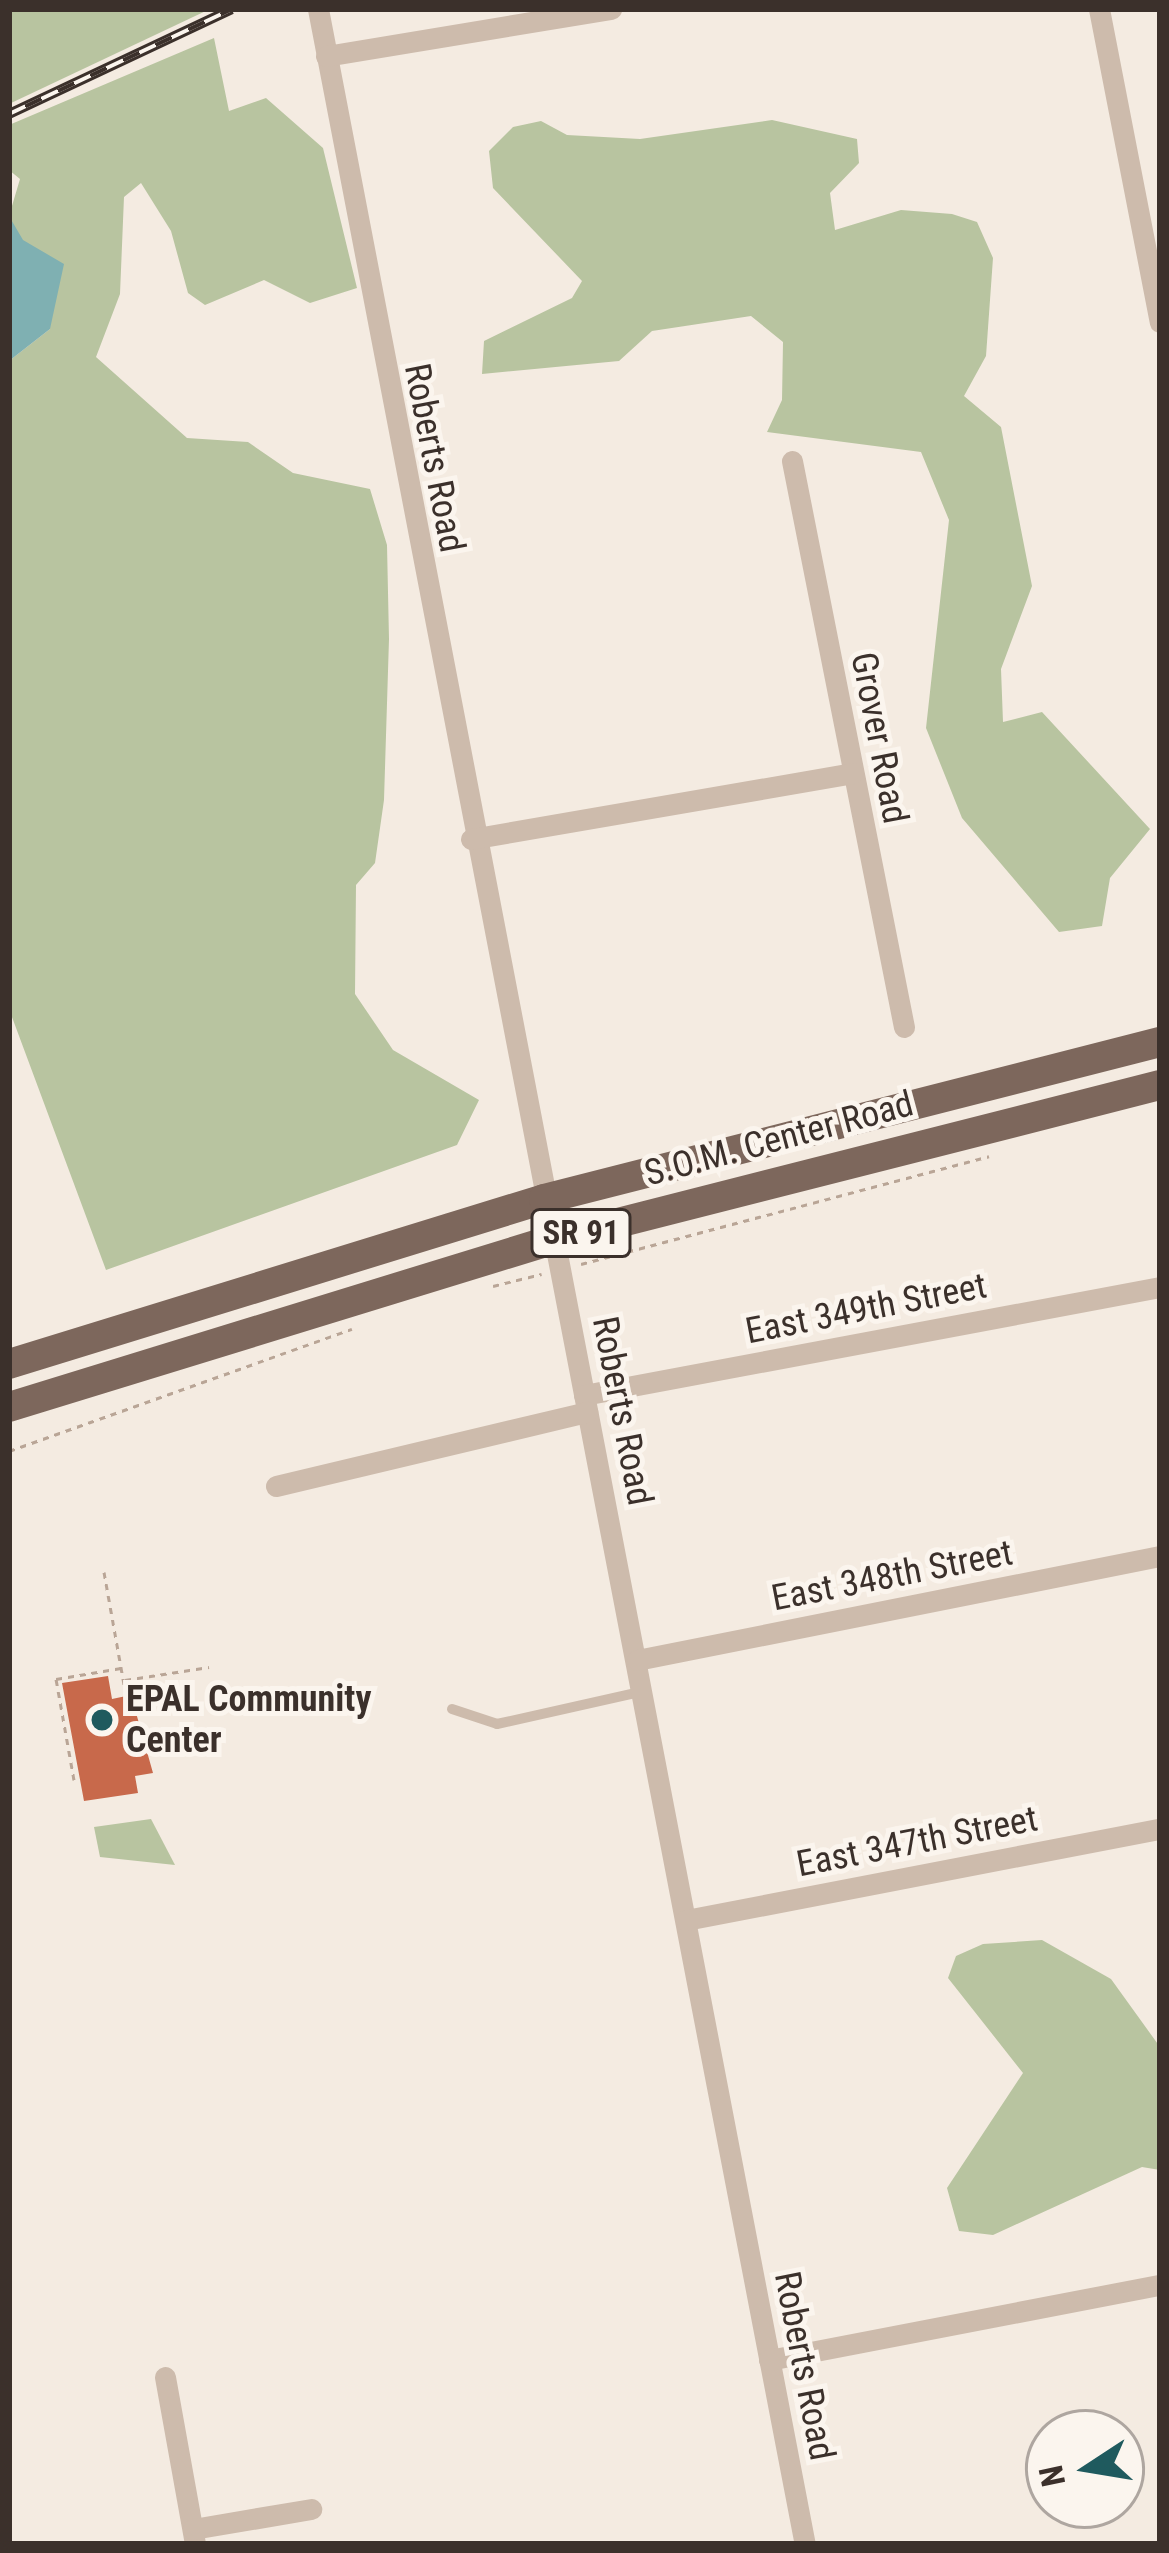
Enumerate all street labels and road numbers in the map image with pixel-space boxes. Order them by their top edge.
street label: Roberts Road [395,360,473,556]
street label: Grover Road [841,649,917,827]
street label: S.O.M. Center Road [640,1082,918,1196]
road number: SR 91 [530,1206,632,1260]
street label: East 349th Street [742,1264,990,1354]
street label: Roberts Road [583,1313,661,1509]
street label: East 348th Street [768,1531,1016,1621]
street label: East 347th Street [793,1797,1041,1887]
street label: Roberts Road [765,2268,843,2464]

